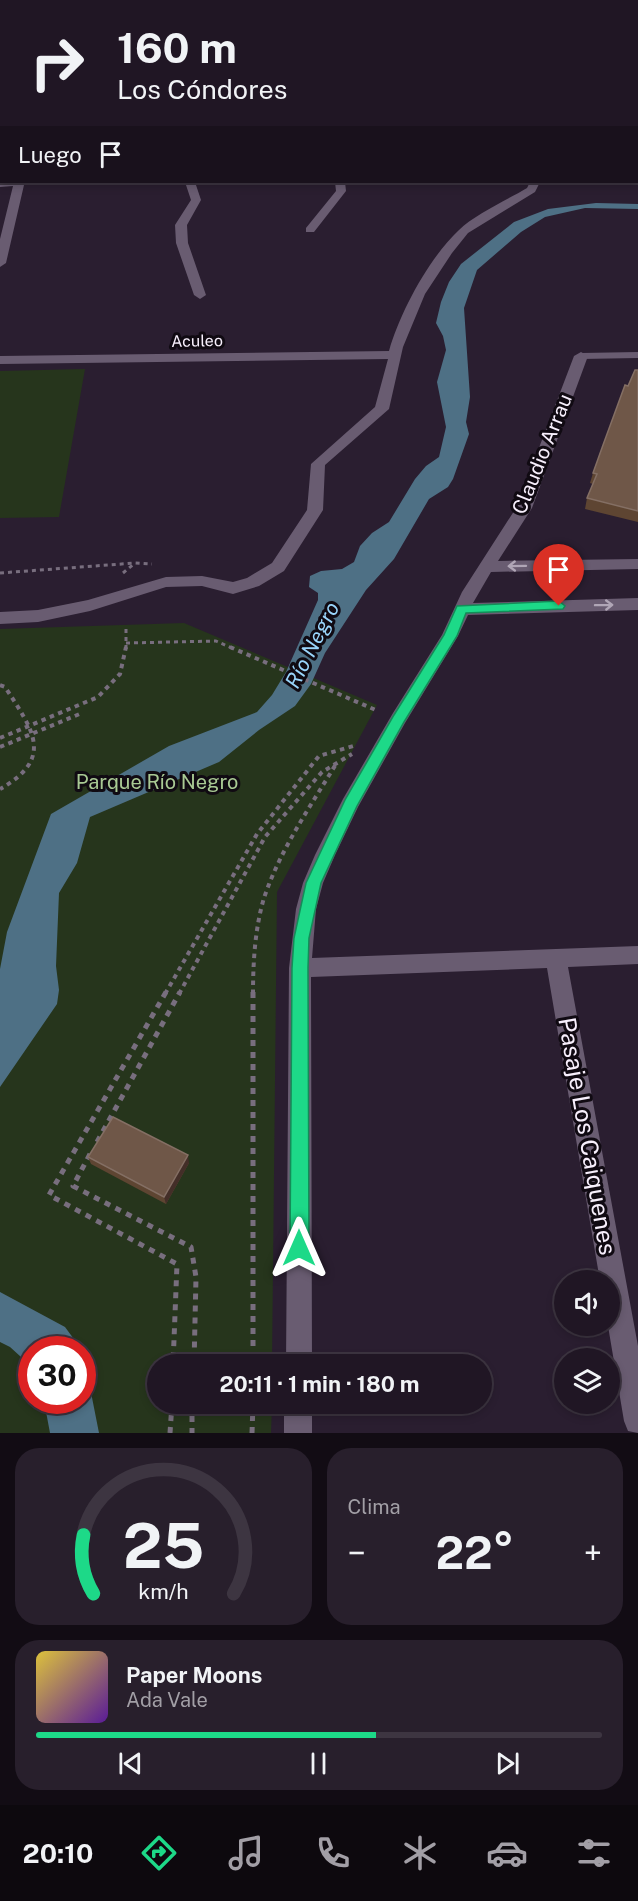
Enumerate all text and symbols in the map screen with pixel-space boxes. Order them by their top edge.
text: 160 m [117,23,237,72]
icon: right [18,24,96,102]
text: Los Cóndores [117,73,287,105]
icon: arrive [94,138,127,171]
text: Luego [18,142,82,168]
street label: Aculeo [171,331,223,351]
street label: Claudio Arrau [507,390,577,518]
pin [533,544,584,606]
icon: arrive [542,553,575,586]
one-way arrow [507,560,527,572]
water label: Río Negro [280,598,344,692]
one-way arrow [593,599,613,610]
park label: Parque Río Negro [76,770,238,794]
street label: Pasaje Los Caiquenes [553,1015,623,1257]
position arrow [267,1216,331,1280]
map controls [554,1270,620,1414]
button: sound [554,1270,620,1336]
speed limit sign: 30 [18,1336,96,1414]
button: layers [554,1348,620,1414]
text: 20:11 · 1 min · 180 m [219,1371,420,1397]
text: Clima [348,1495,401,1519]
text: 25 [122,1509,204,1582]
text: 22° [436,1526,514,1579]
text: − [348,1534,366,1572]
text: + [584,1534,602,1572]
text: km/h [138,1579,188,1604]
text: Paper Moons [126,1662,262,1688]
text: Ada Vale [126,1688,208,1712]
icon: previous [114,1747,147,1780]
icon: pause [302,1747,335,1780]
icon: next [491,1747,524,1780]
icon: directions [138,1832,180,1874]
icon: music [225,1832,267,1874]
icon: phone [312,1832,354,1874]
icon: climate [399,1832,441,1874]
icon: car [486,1832,528,1874]
icon: filters [573,1832,615,1874]
text: 20:10 [23,1837,93,1869]

